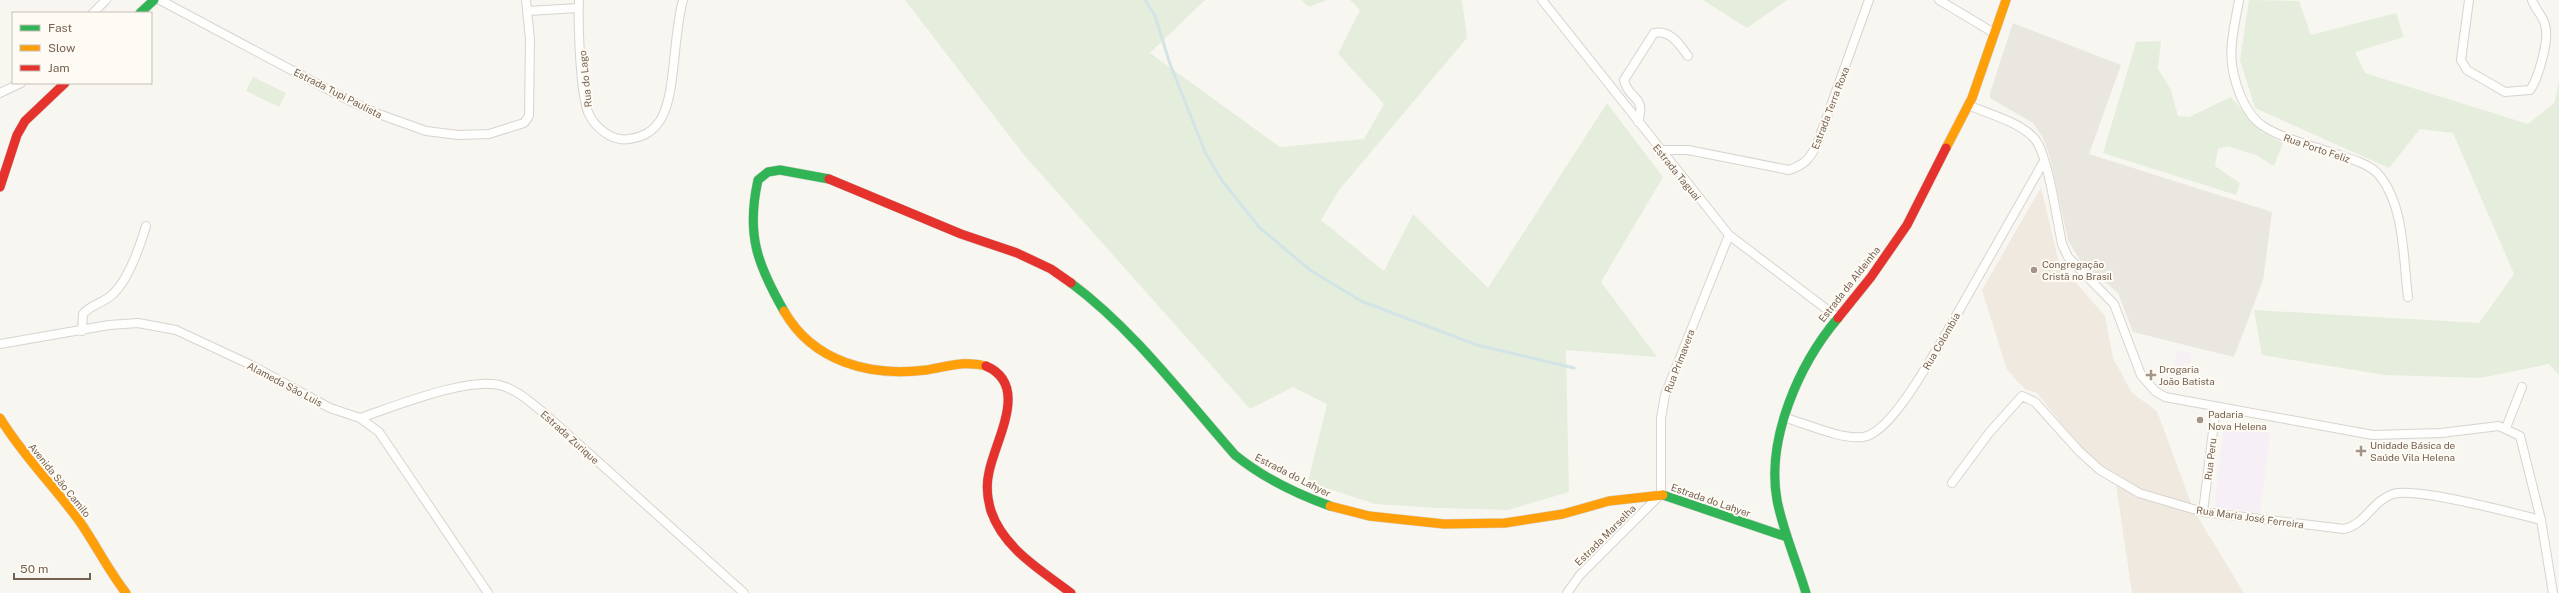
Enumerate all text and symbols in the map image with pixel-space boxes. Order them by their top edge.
legend [12,12,152,84]
text: Fast [48,21,73,35]
text: Slow [48,41,76,55]
street label: Rua do Lago [576,50,594,108]
text: Jam [48,61,70,75]
street label: Estrada Tupi Paulista [292,65,384,121]
street label: Estrada Terra Roxa [1809,65,1851,151]
street label: Rua Porto Feliz [2282,131,2352,165]
street label: Estrada Taguaí [1651,141,1704,203]
street label: Estrada da Aldeinha [1816,244,1882,324]
place label: Congregação Cristã no Brasil [2042,258,2112,282]
marker: Congregação Cristã no Brasil [2029,265,2039,275]
street label: Rua Colombia [1920,310,1962,372]
street label: Rua Primavera [1661,328,1697,394]
street label: Alameda São Luis [245,359,325,409]
place label: Drogaria João Batista [2159,363,2215,387]
marker: Drogaria João Batista [2146,370,2156,380]
street label: Estrada Zurique [538,408,602,466]
place label: Padaria Nova Helena [2208,408,2267,432]
marker: Padaria Nova Helena [2195,415,2205,425]
street label: Rua Peru [2201,437,2219,481]
place label: Unidade Básica de Saúde Vila Helena [2370,439,2456,463]
street label: Avenida São Camilo [27,441,94,520]
marker: Unidade Básica de Saúde Vila Helena [2355,445,2367,457]
street label: Estrada do Lahyer [1253,451,1333,499]
street label: Estrada do Lahyer [1670,481,1753,519]
street label: Estrada Marselha [1572,502,1638,568]
street label: Rua Maria José Ferreira [2195,504,2305,530]
scale bar [14,555,90,581]
text: 50 m [20,562,48,576]

